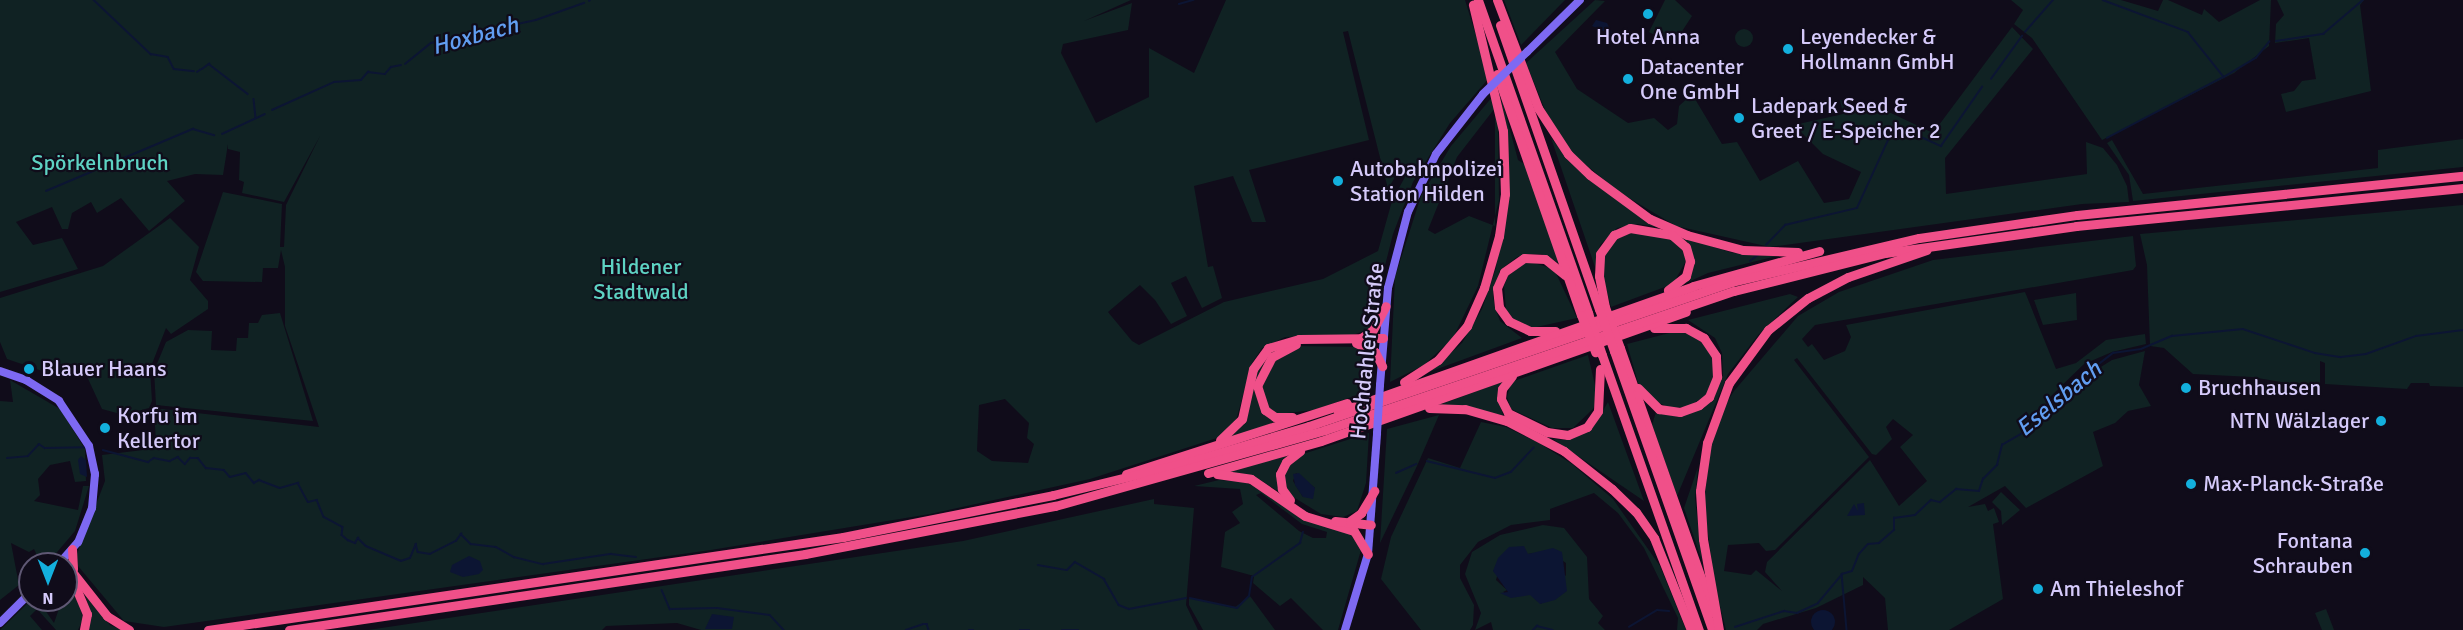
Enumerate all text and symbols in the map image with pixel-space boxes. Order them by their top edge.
marker: Hotel Anna [1641,7,1655,21]
water label: Hoxbach [429,11,521,61]
place label: Leyendecker & Hollmann GmbH [1800,23,1955,74]
place label: Hotel Anna [1596,24,1700,50]
marker: Leyendecker & Hollmann GmbH [1781,42,1795,56]
place label: Datacenter One GmbH [1640,53,1744,104]
marker: Datacenter One GmbH [1621,72,1635,86]
place label: Ladepark Seed & Greet / E-Speicher 2 [1751,92,1941,144]
marker: Ladepark Seed & Greet / E-Speicher 2 [1732,111,1746,125]
park label: Spörkelnbruch [31,150,169,176]
place label: Autobahnpolizei Station Hilden [1350,155,1503,206]
marker: Autobahnpolizei Station Hilden [1331,174,1345,188]
park label: Hildener Stadtwald [593,253,689,304]
street label: Hochdahler Straße [1345,261,1389,441]
water label: Eselsbach [2010,355,2108,443]
place label: Blauer Haans [41,356,167,382]
marker: Blauer Haans [22,362,36,376]
place label: Bruchhausen [2198,375,2321,401]
marker: Bruchhausen [2179,381,2193,395]
place label: Korfu im Kellertor [117,402,200,454]
place label: NTN Wälzlager [2229,408,2369,434]
marker: NTN Wälzlager [2374,414,2388,428]
marker: Korfu im Kellertor [98,421,112,435]
place label: Max-Planck-Straße [2203,471,2384,497]
marker: Max-Planck-Straße [2184,477,2198,491]
place label: Fontana Schrauben [2253,527,2353,578]
marker: Fontana Schrauben [2358,546,2372,560]
north arrow [18,552,78,612]
place label: Am Thieleshof [2050,576,2183,602]
marker: Am Thieleshof [2031,582,2045,596]
text: N [42,588,54,608]

